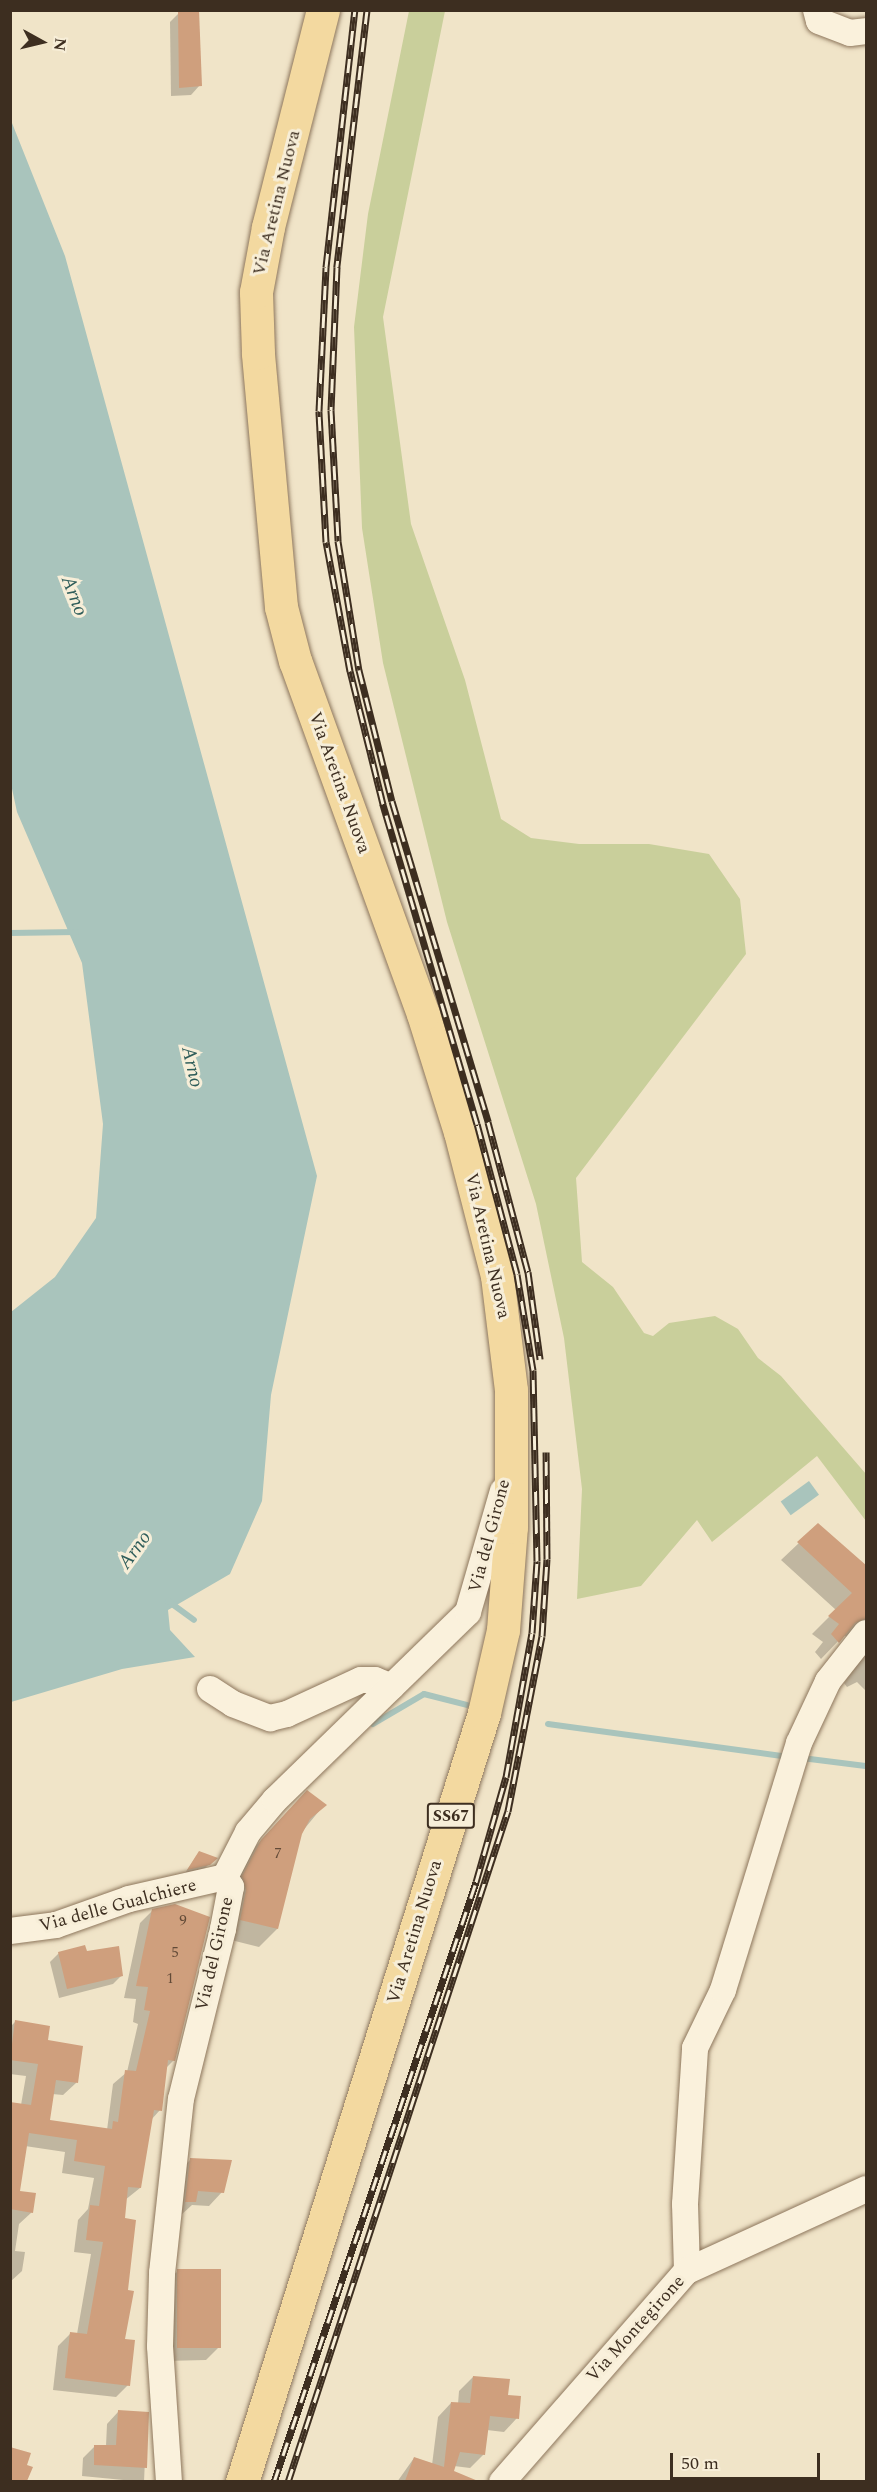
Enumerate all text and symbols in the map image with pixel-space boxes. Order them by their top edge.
north arrow [12,12,72,72]
text: N [47,36,73,53]
street label: Via Aretina Nuova [249,128,305,278]
water label: Arno [55,572,93,620]
street label: Via Aretina Nuova [303,709,375,857]
water label: Arno [176,1044,208,1090]
street label: Via Aretina Nuova [460,1171,514,1321]
street label: Via del Girone [465,1477,515,1595]
water label: Arno [113,1526,157,1574]
road number: SS67 [426,1803,476,1829]
house number: 7 [274,1845,282,1863]
street label: Via Aretina Nuova [383,1858,447,2006]
street label: Via delle Gualchiere [37,1875,199,1937]
street label: Via del Girone [191,1895,239,2013]
house number: 9 [179,1912,187,1930]
house number: 5 [171,1944,179,1962]
house number: 1 [166,1970,174,1988]
street label: Via Montegirone [582,2271,690,2387]
scale bar [673,2441,823,2479]
text: 50 m [681,2450,719,2477]

